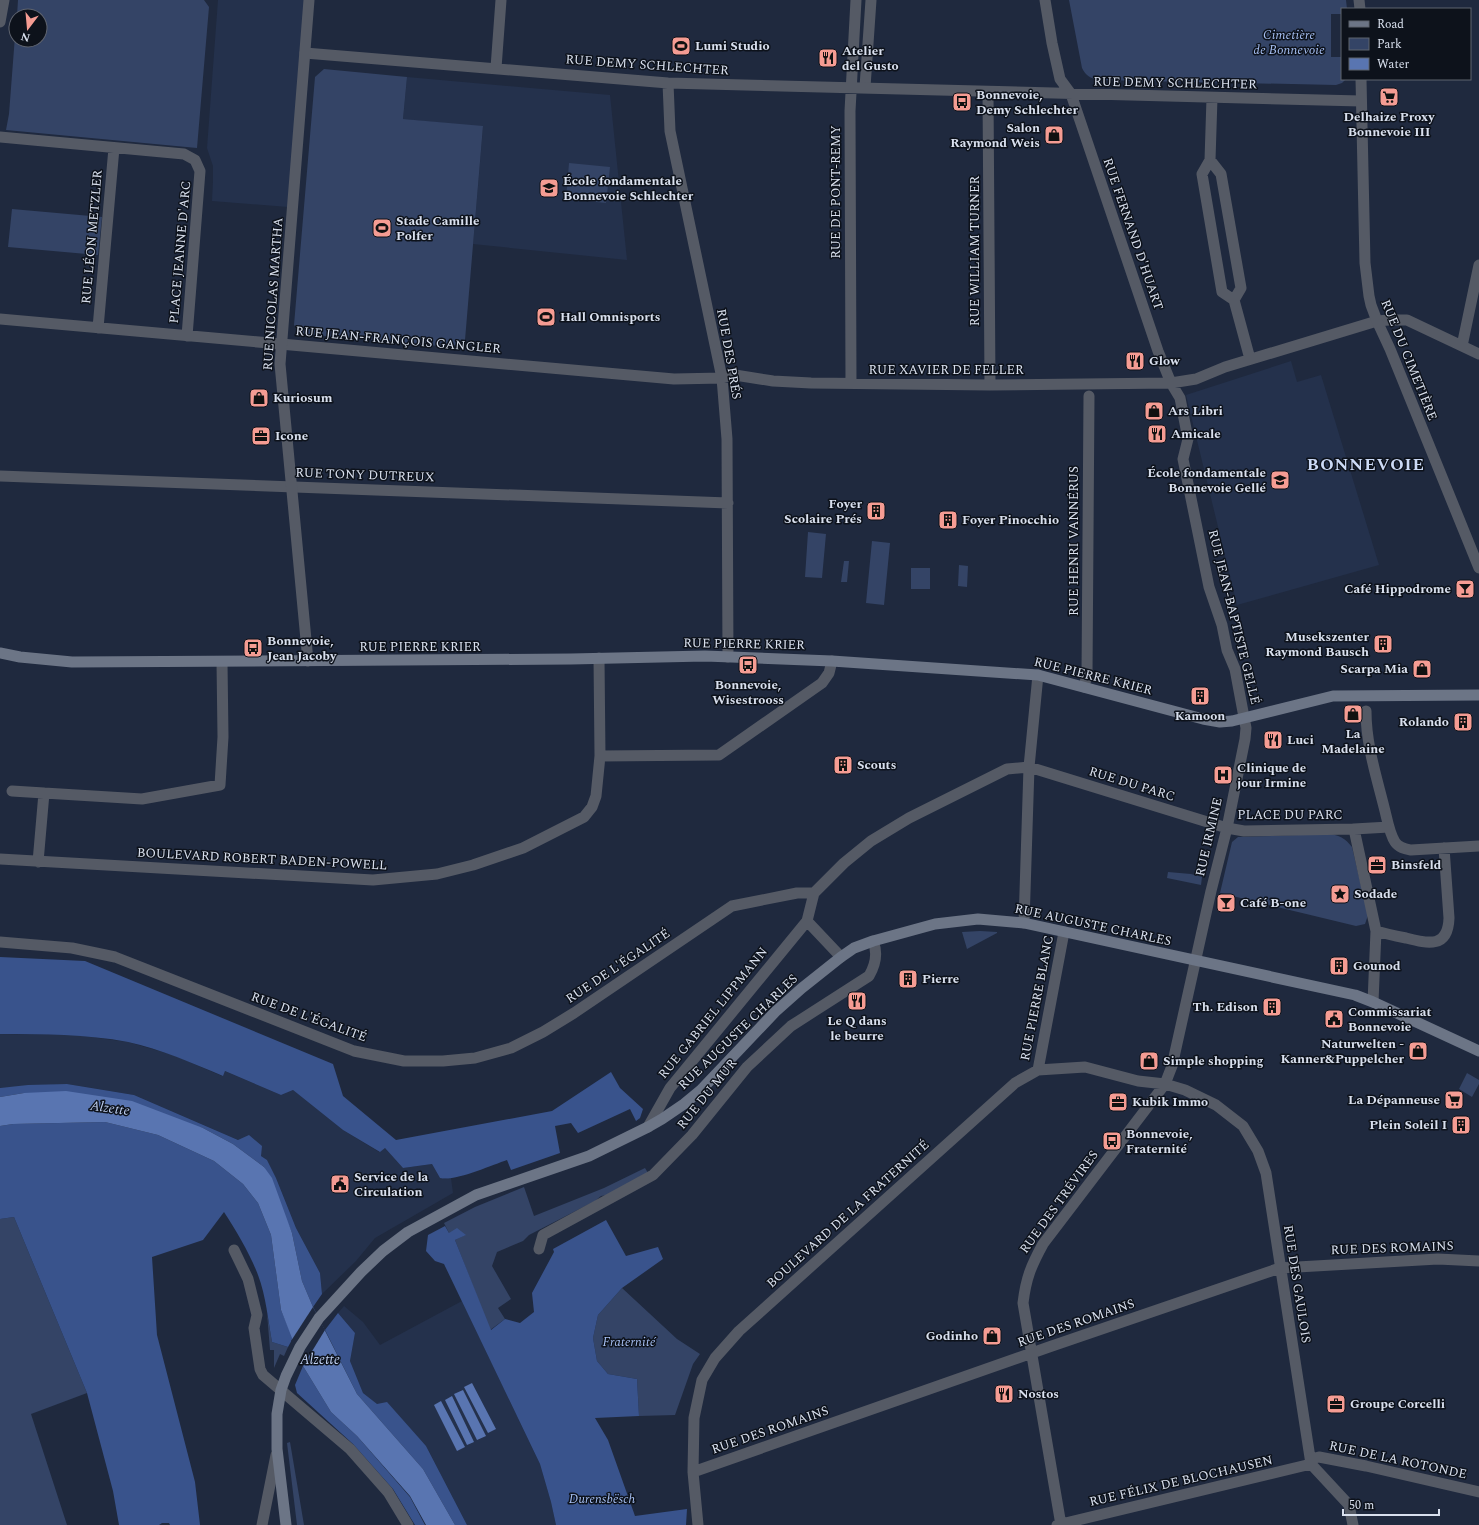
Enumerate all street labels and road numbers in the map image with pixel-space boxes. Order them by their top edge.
street label: RUE DEMY SCHLECHTER [565,49,730,81]
street label: RUE DEMY SCHLECHTER [1093,72,1257,94]
street label: RUE DE PONT-REMY [826,125,846,259]
street label: RUE FERNAND D'HUART [1098,155,1169,313]
street label: RUE LÉON METZLER [76,169,108,305]
street label: RUE WILLIAM TURNER [965,175,985,326]
street label: PLACE JEANNE D'ARC [164,180,196,324]
street label: RUE NICOLAS MARTHA [258,217,288,371]
street label: RUE DU CIMETIÈRE [1376,296,1442,424]
street label: RUE DES PRÉS [711,307,747,401]
street label: RUE JEAN-FRANÇOIS GANGLER [295,321,502,359]
street label: RUE XAVIER DE FELLER [868,360,1024,380]
street label: RUE TONY DUTREUX [295,463,435,487]
street label: RUE HENRI VANNÉRUS [1064,466,1084,616]
street label: RUE JEAN-BAPTISTE GELLÉ [1203,527,1265,707]
street label: RUE PIERRE KRIER [683,633,805,655]
street label: RUE PIERRE KRIER [359,637,481,657]
street label: RUE PIERRE KRIER [1032,652,1155,700]
street label: RUE DU PARC [1086,761,1178,807]
street label: RUE IRMINE [1190,796,1228,878]
street label: PLACE DU PARC [1237,805,1343,825]
street label: BOULEVARD ROBERT BADEN-POWELL [136,842,388,876]
street label: RUE AUGUSTE CHARLES [1013,899,1173,951]
street label: RUE DE L'ÉGALITÉ [562,924,674,1008]
street label: RUE PIERRE BLANC [1015,934,1059,1062]
street label: RUE GABRIEL LIPPMANN [653,943,773,1083]
street label: RUE AUGUSTE CHARLES [674,969,802,1095]
street label: RUE DE L'ÉGALITÉ [248,987,370,1047]
street label: RUE DU MUR [672,1054,742,1134]
street label: BOULEVARD DE LA FRATERNITÉ [762,1135,934,1293]
street label: RUE DES TRÉVIRES [1015,1146,1103,1258]
street label: RUE DES GAULOIS [1278,1223,1316,1345]
street label: RUE DES ROMAINS [1330,1236,1454,1260]
street label: RUE DES ROMAINS [1015,1294,1137,1352]
street label: RUE DES ROMAINS [709,1401,831,1459]
street label: RUE DE LA ROTONDE [1327,1436,1469,1484]
street label: RUE FÉLIX DE BLOCHAUSEN [1087,1450,1275,1512]

